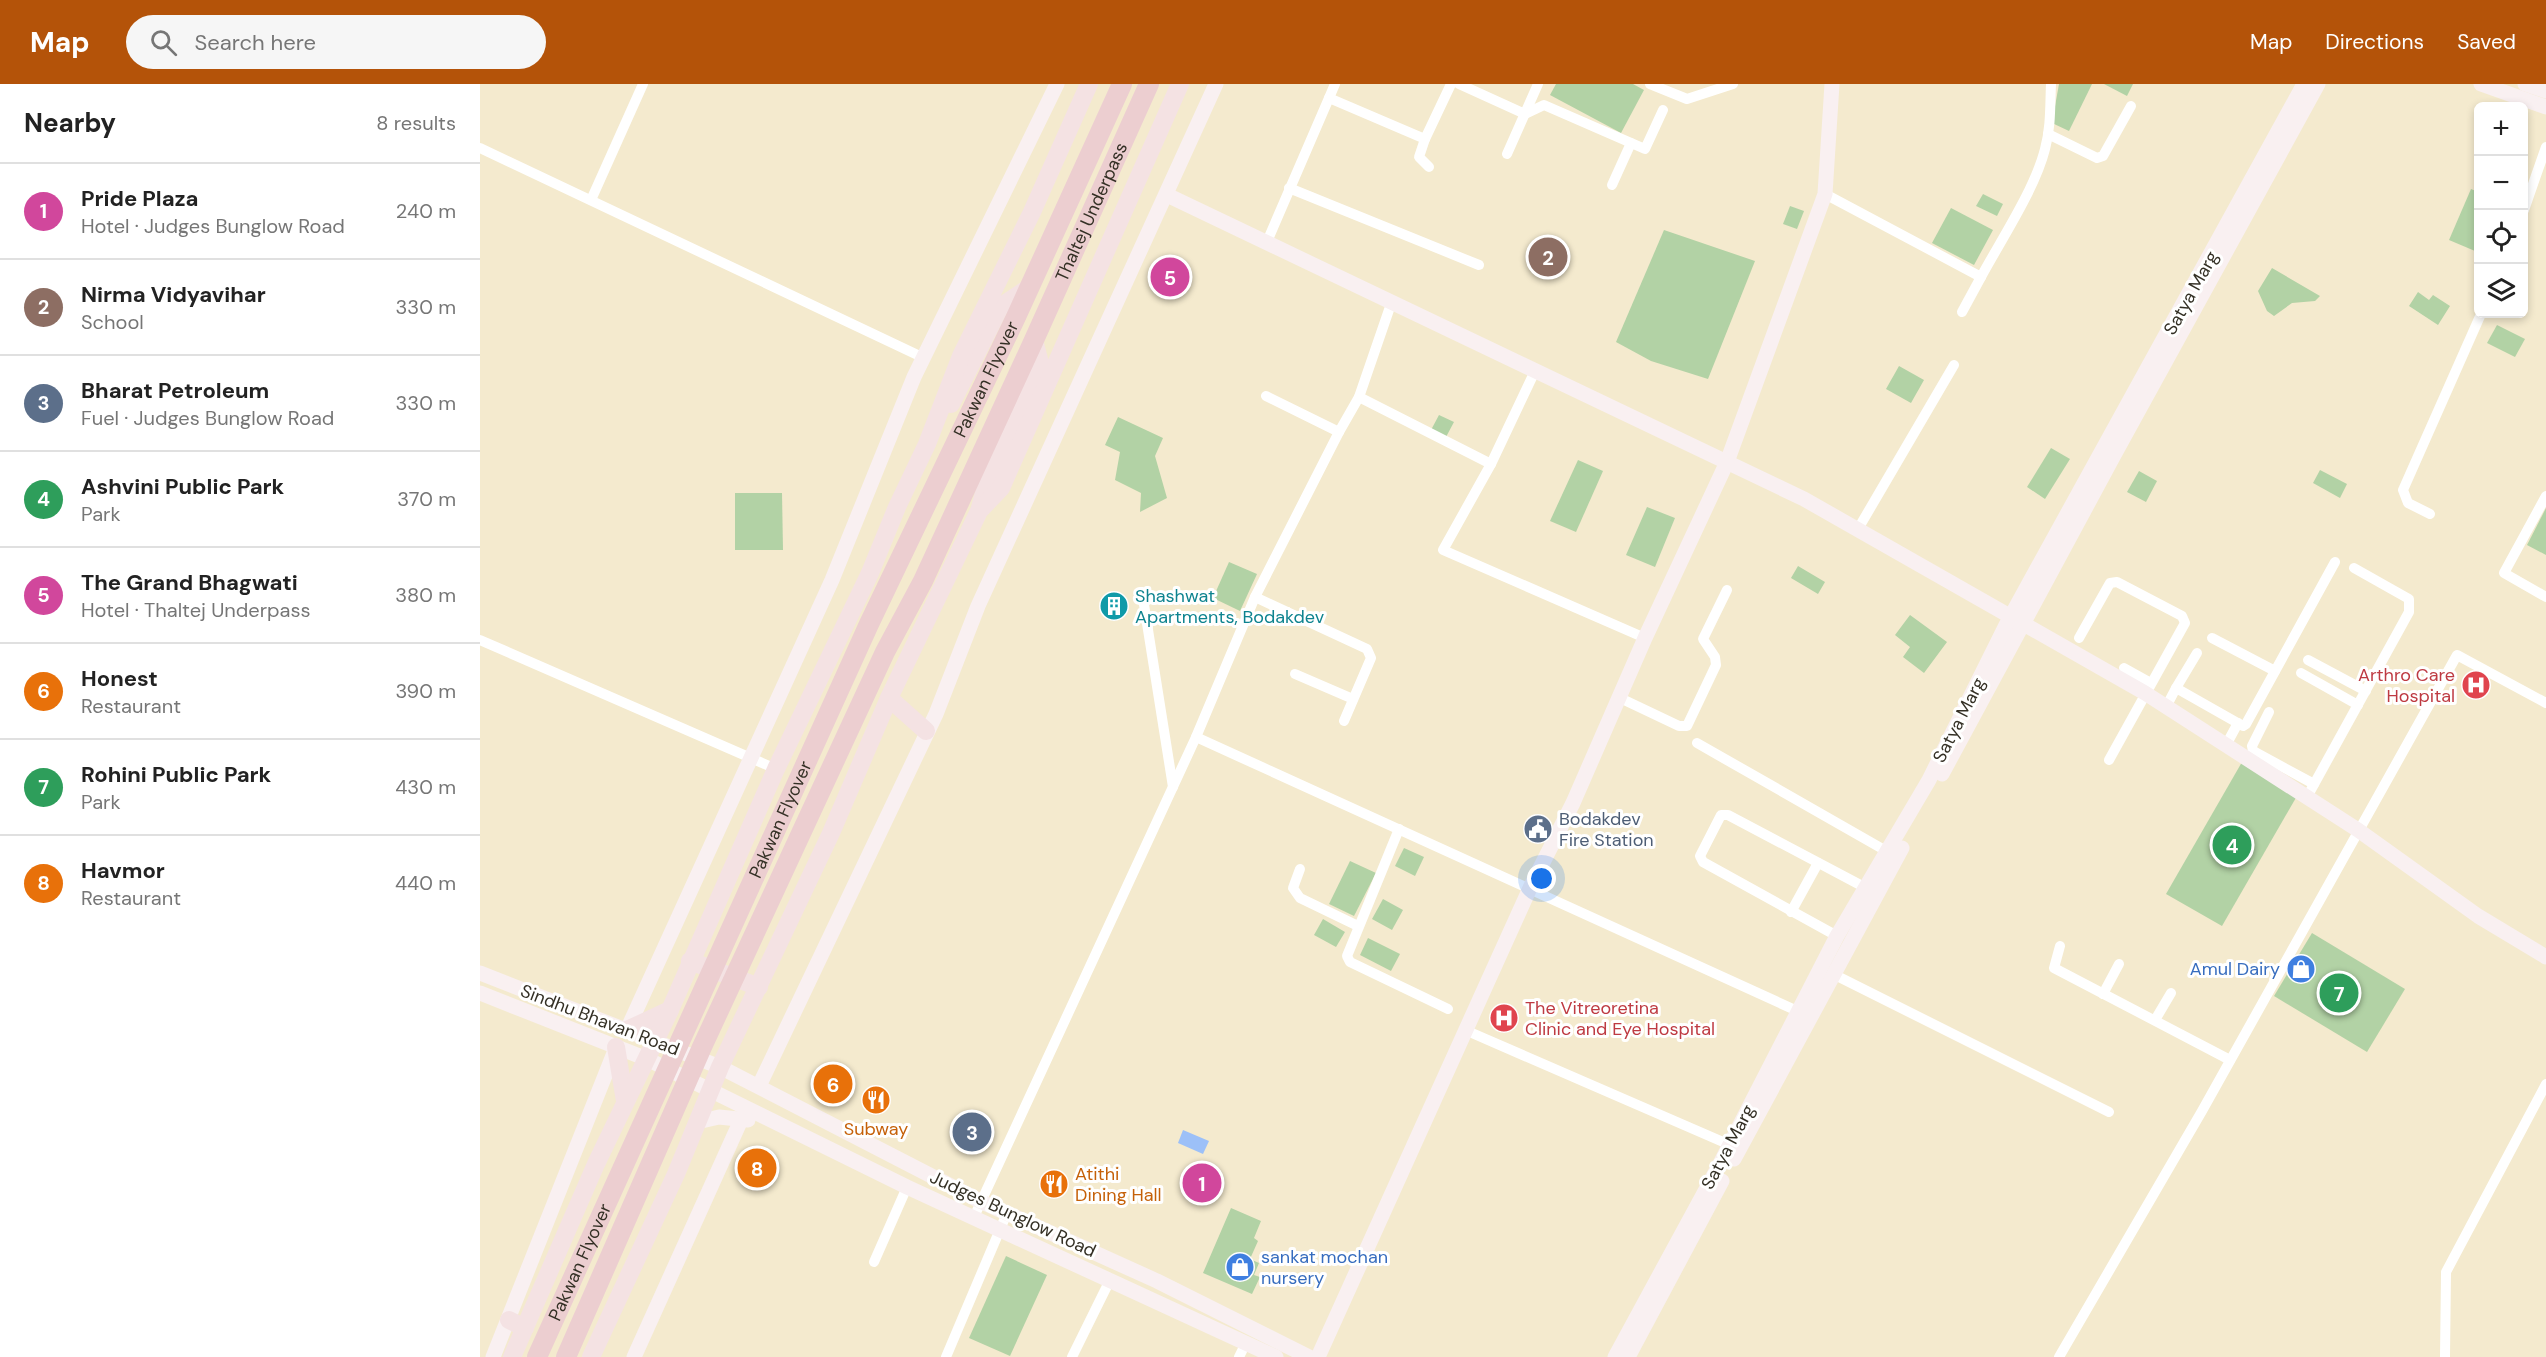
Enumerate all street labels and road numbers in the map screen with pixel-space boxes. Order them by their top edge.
street label: Thaltej Underpass [1050,139,1133,285]
street label: Satya Marg [2158,247,2224,339]
street label: Pakwan Flyover [948,317,1024,441]
street label: Satya Marg [1927,673,1991,767]
street label: Pakwan Flyover [743,757,818,882]
street label: Sindhu Bhavan Road [517,979,683,1061]
street label: Satya Marg [1696,1101,1760,1193]
street label: Judges Bunglow Road [926,1165,1100,1263]
street label: Pakwan Flyover [543,1199,617,1325]

